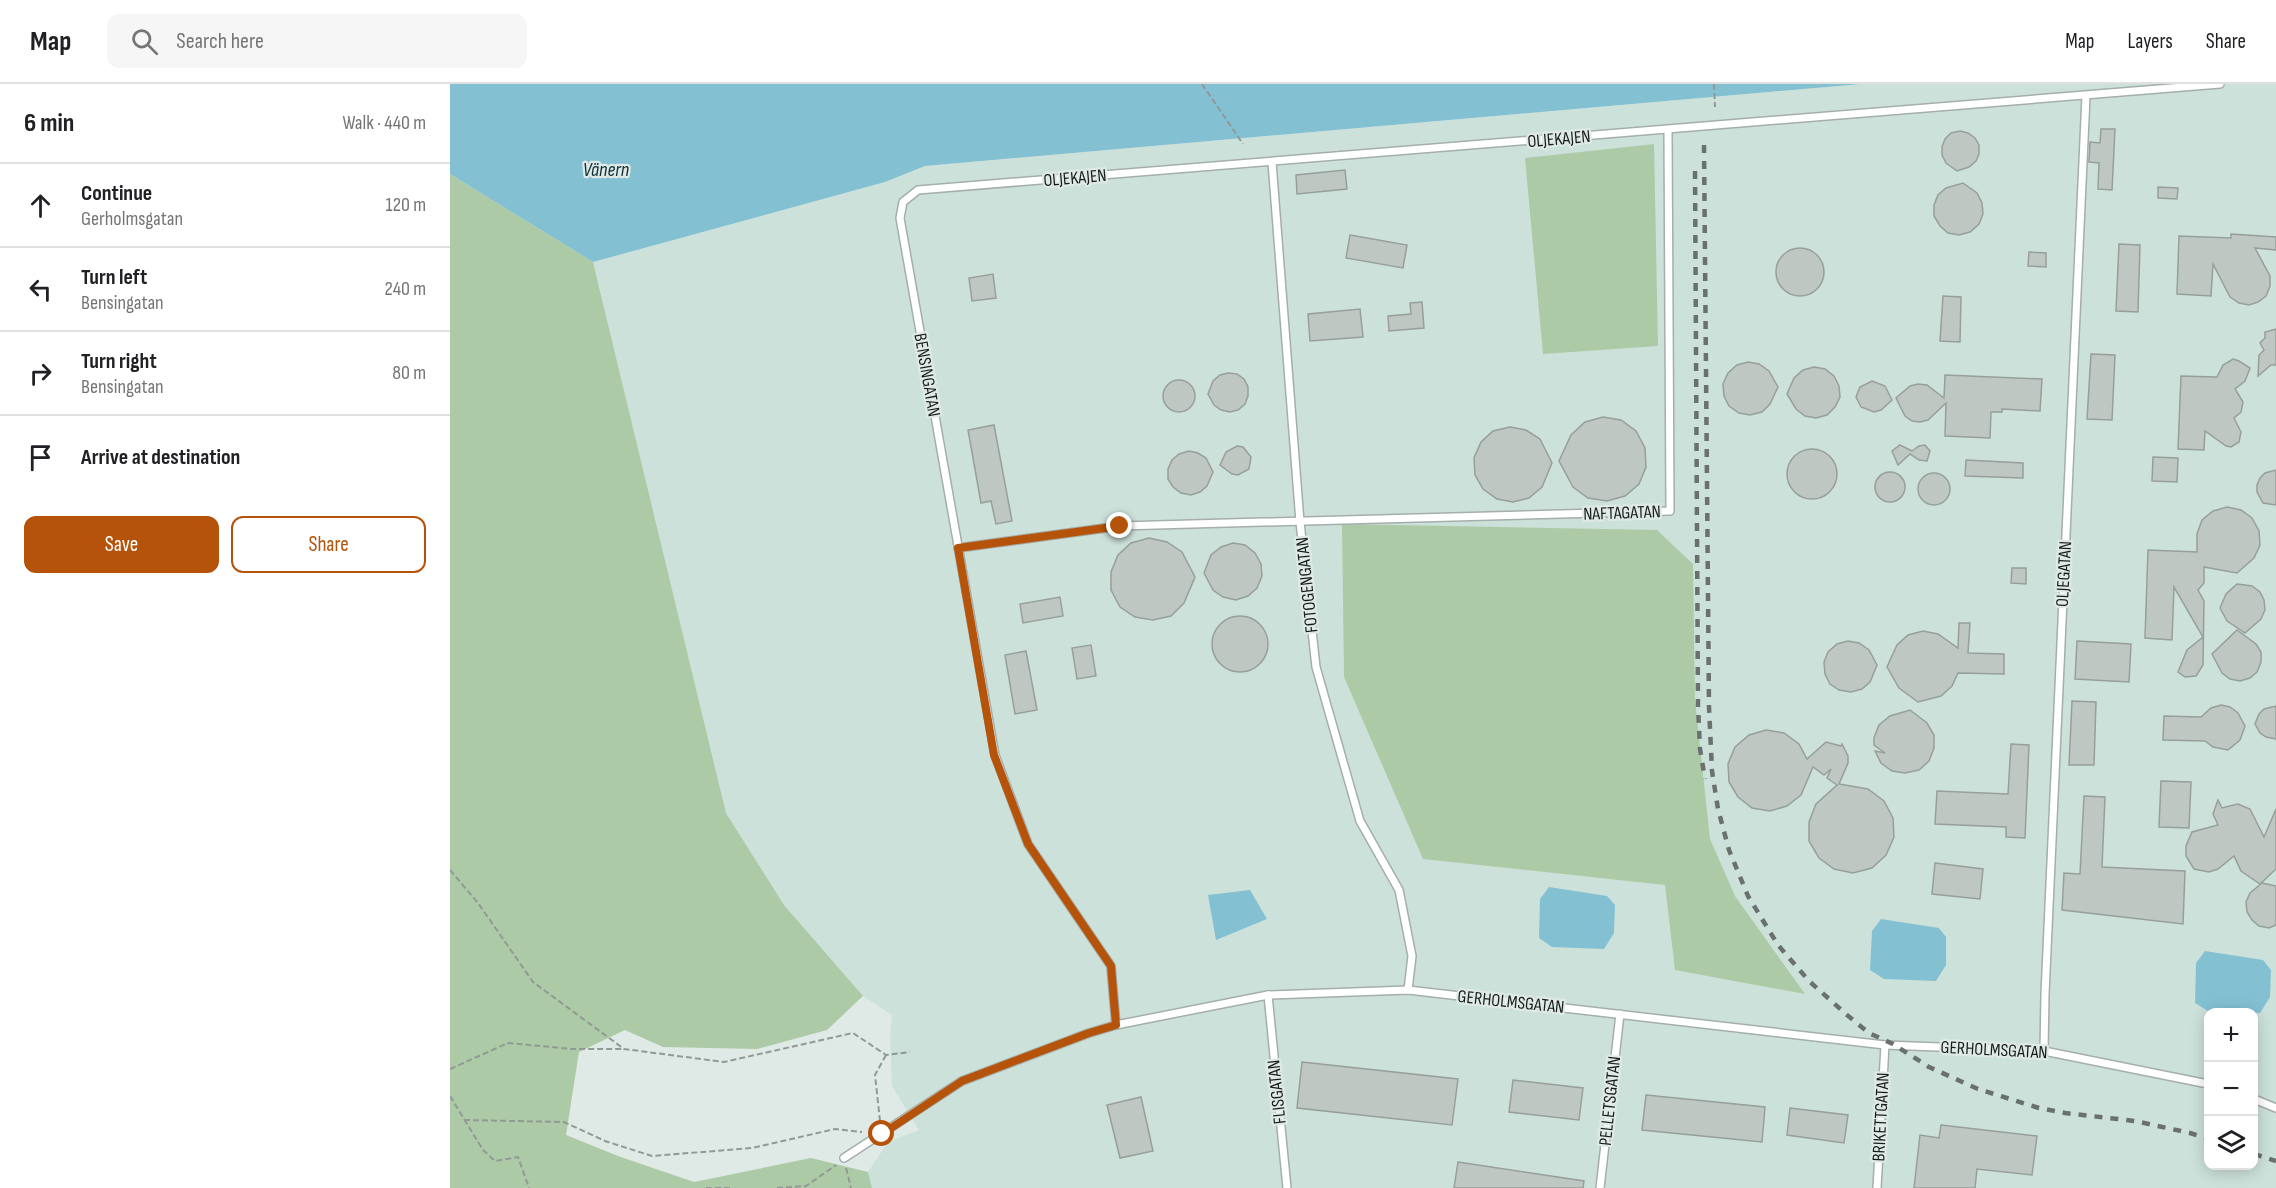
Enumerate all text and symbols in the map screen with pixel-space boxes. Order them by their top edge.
search box [107,14,527,68]
text: Map [30,25,71,58]
icon: search [128,25,161,58]
text: Search here [176,28,264,55]
text: Map [2065,29,2094,54]
text: Layers [2127,29,2173,54]
text: Share [2206,29,2246,54]
text: 6 min [24,108,74,139]
text: Walk · 440 m [342,111,426,135]
street label: OLJEKAJEN [1527,126,1591,152]
water label: Vänern [583,158,629,182]
street label: OLJEKAJEN [1043,165,1107,191]
text: Continue [81,180,152,207]
icon: ahead [24,189,57,222]
text: 120 m [386,193,426,217]
text: Gerholmsgatan [81,207,183,231]
text: Turn left [81,264,147,291]
icon: left [24,273,57,306]
text: 240 m [385,277,426,301]
text: Bensingatan [81,291,164,315]
street label: BENSINGATAN [909,332,945,418]
text: Turn right [81,348,157,375]
icon: right [24,357,57,390]
text: 80 m [392,361,426,385]
text: Bensingatan [81,375,164,399]
icon: arrive [24,441,57,474]
text: Arrive at destination [81,444,240,471]
street label: NAFTAGATAN [1583,501,1661,525]
route end [1106,512,1132,538]
button: Save [24,516,219,573]
button: Share [231,516,426,573]
street label: FOTOGENGATAN [1292,536,1322,634]
street label: OLJEGATAN [2052,540,2076,608]
street label: GERHOLMSGATAN [1457,986,1565,1018]
map controls [2204,1008,2258,1170]
button: + [2204,1008,2258,1062]
street label: GERHOLMSGATAN [1940,1037,2048,1063]
street label: PELLETSGATAN [1595,1055,1625,1147]
street label: FLISGATAN [1263,1059,1291,1125]
button: − [2204,1062,2258,1116]
street label: BRIKETTGATAN [1868,1072,1894,1162]
button: layers [2204,1116,2258,1170]
route start [868,1120,894,1146]

